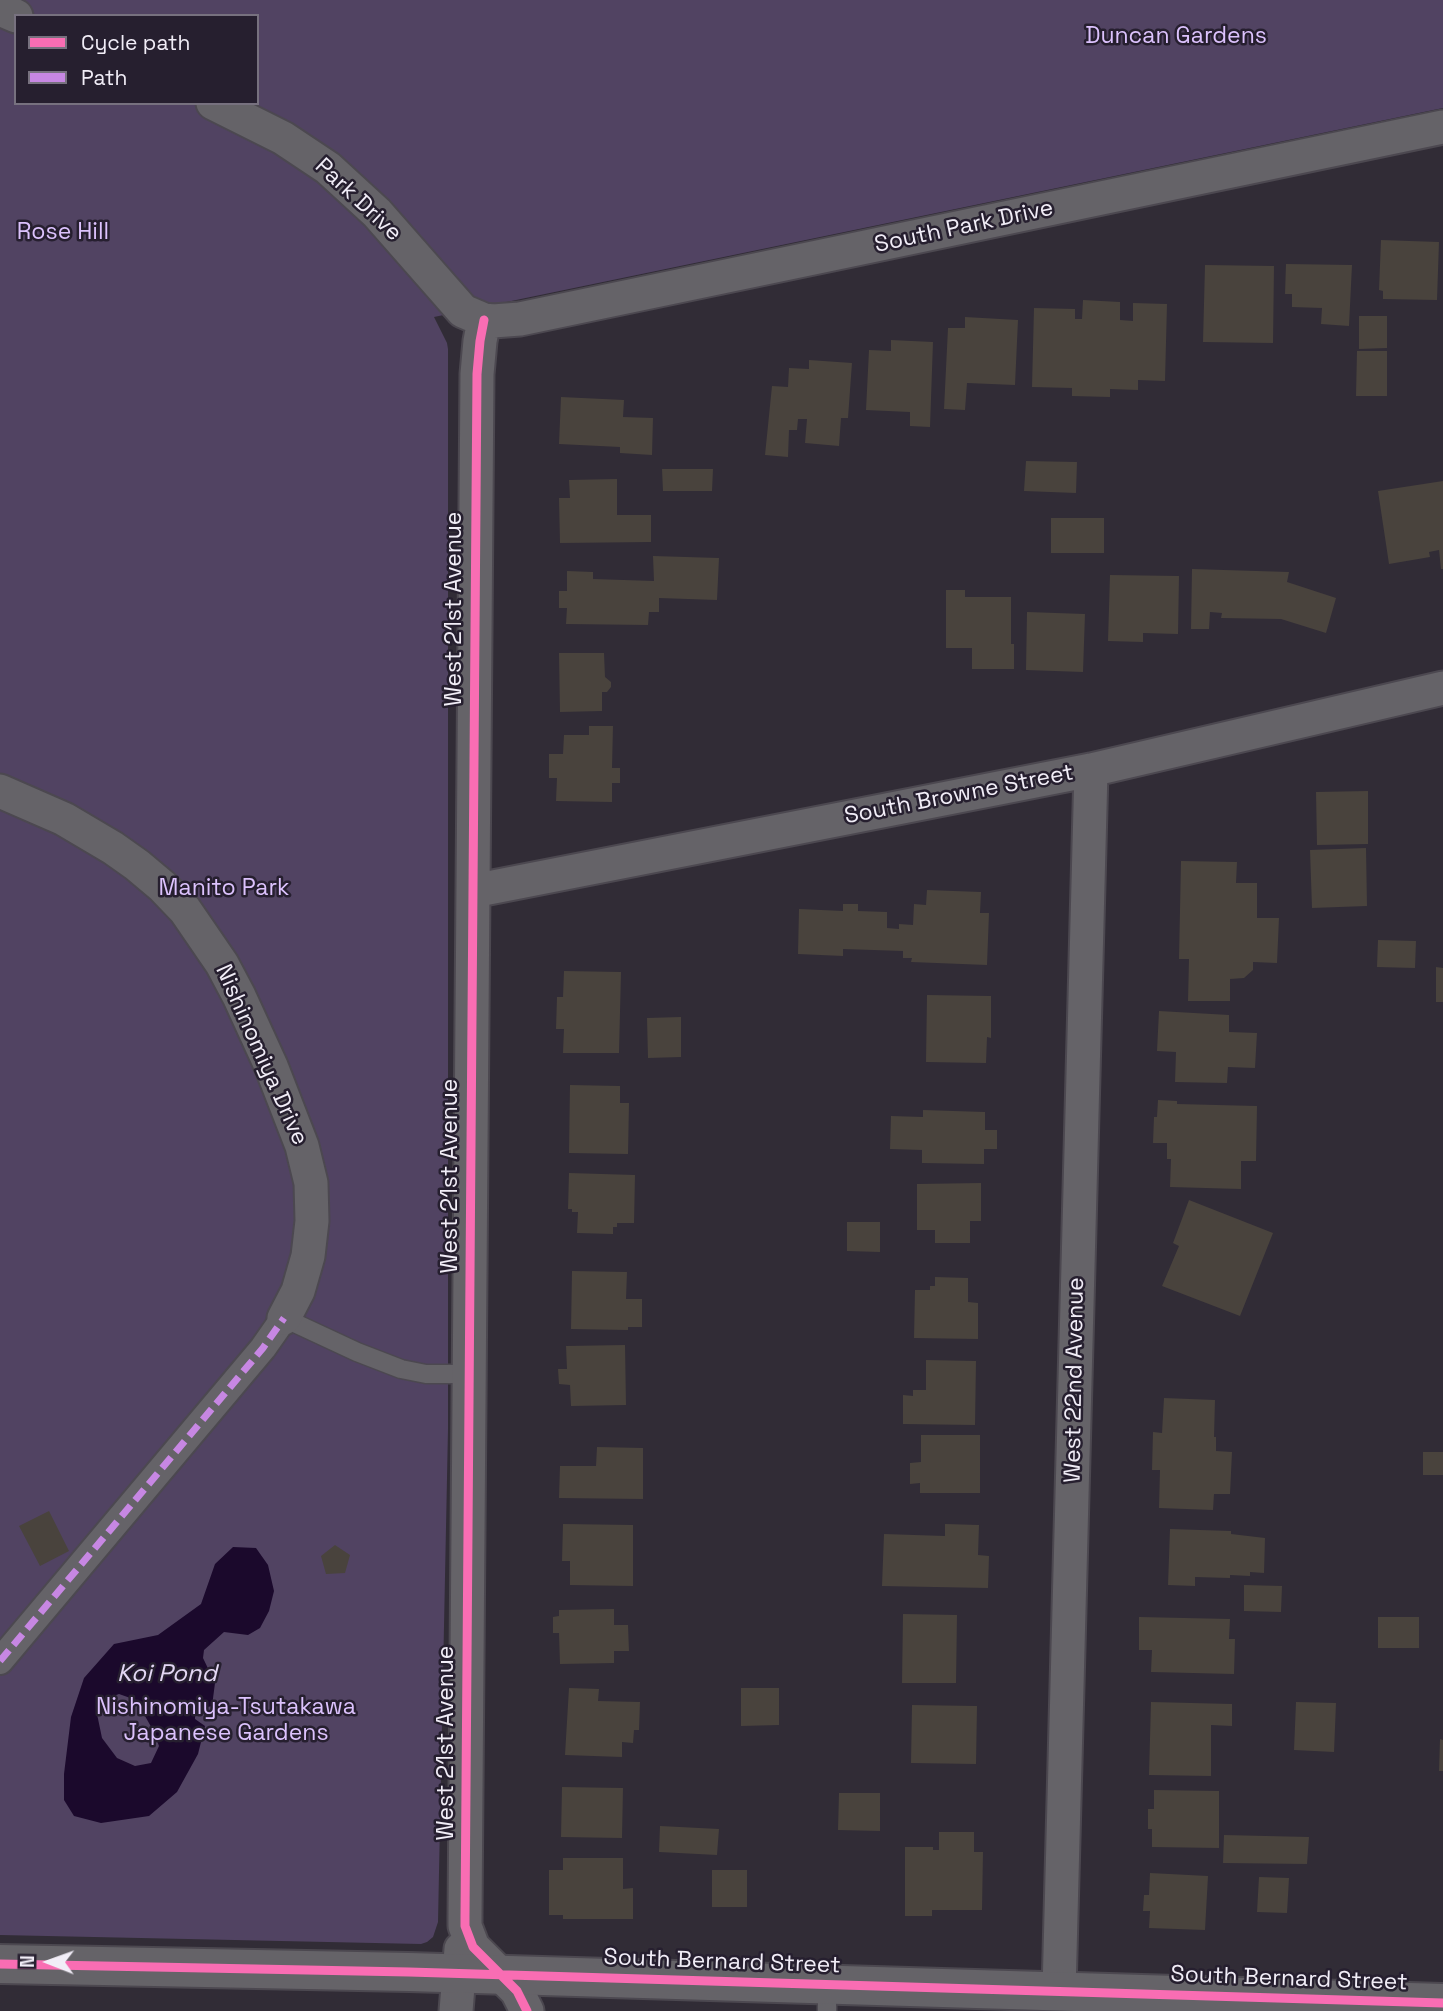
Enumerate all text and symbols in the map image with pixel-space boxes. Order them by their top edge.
legend [14,14,259,105]
park label: Duncan Gardens [1085,23,1267,51]
text: Cycle path [81,29,190,56]
text: Path [81,64,127,91]
street label: Park Drive [309,153,407,247]
street label: South Park Drive [872,195,1056,259]
park label: Rose Hill [17,219,109,247]
street label: West 21st Avenue [441,512,469,706]
street label: South Browne Street [842,759,1076,831]
park label: Manito Park [159,875,289,903]
street label: Nishinomiya Drive [209,960,313,1150]
street label: West 21st Avenue [437,1079,465,1273]
street label: West 22nd Avenue [1059,1277,1091,1483]
street label: West 21st Avenue [433,1646,461,1840]
water label: Koi Pond [117,1660,217,1688]
park label: Nishinomiya-Tsutakawa Japanese Gardens [96,1694,356,1748]
north arrow [14,1927,84,1997]
street label: South Bernard Street [603,1944,841,1980]
text: N [15,1955,40,1968]
street label: South Bernard Street [1170,1961,1408,1997]

